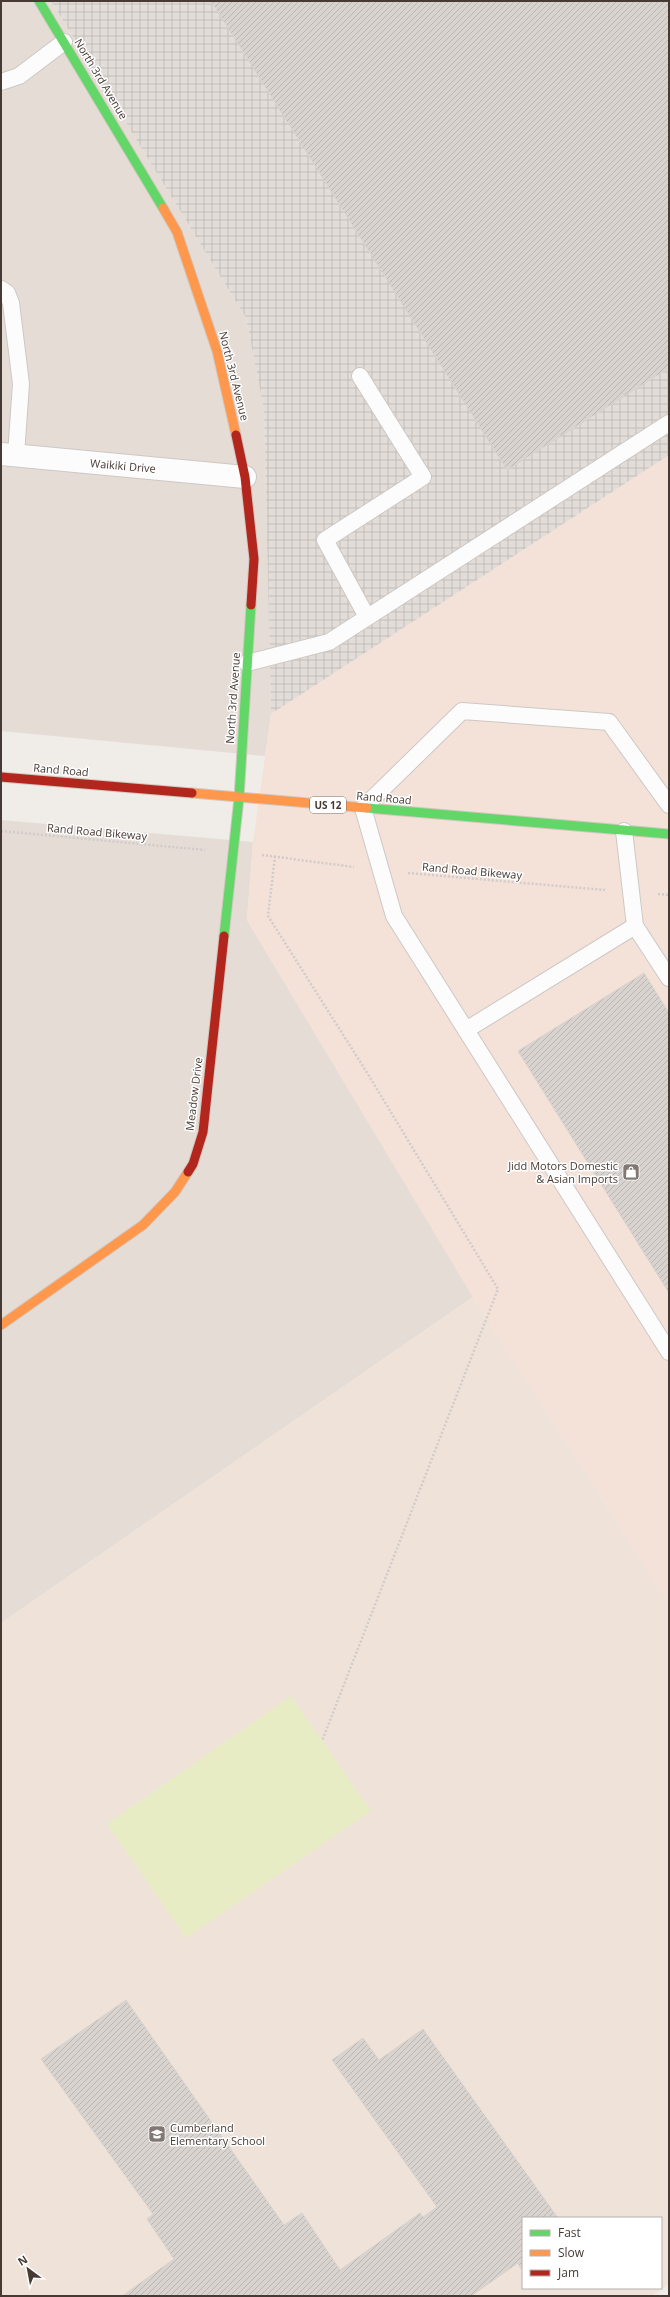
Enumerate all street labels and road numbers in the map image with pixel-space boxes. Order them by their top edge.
street label: North 3rd Avenue [71,36,131,122]
street label: North 3rd Avenue [216,330,253,422]
street label: Waikiki Drive [90,455,157,476]
street label: North 3rd Avenue [222,652,243,744]
street label: Rand Road [33,760,89,779]
street label: Rand Road [356,788,412,807]
road number: US 12 [310,797,346,813]
street label: Rand Road Bikeway [46,820,148,843]
street label: Rand Road Bikeway [421,859,523,882]
street label: Meadow Drive [182,1056,205,1131]

